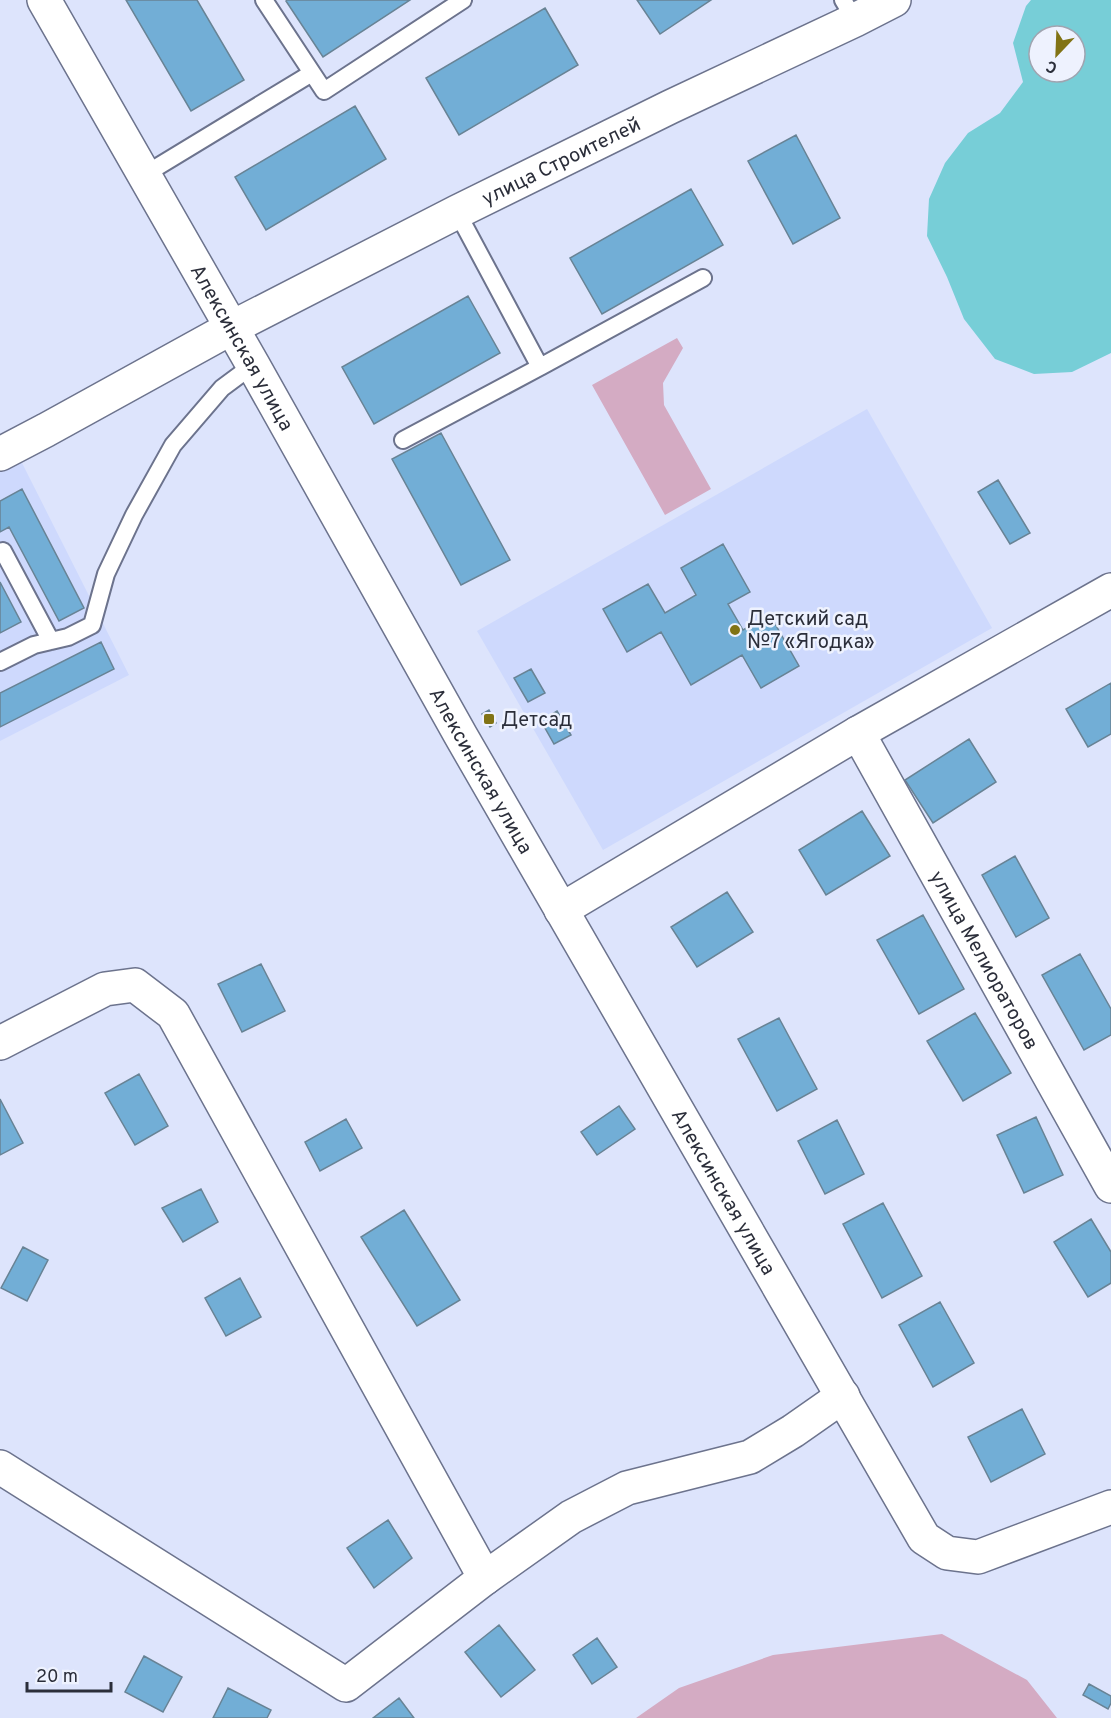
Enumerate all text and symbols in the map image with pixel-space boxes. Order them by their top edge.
north arrow [1027,24,1087,84]
text: С [1043,55,1061,77]
street label: улица Строителей [478,112,645,213]
street label: Алексинская улица [183,260,298,436]
place label: Детский сад №7 «Ягодка» [747,607,875,656]
marker: Детский сад №7 «Ягодка» [728,623,742,637]
street label: Алексинская улица [422,684,537,859]
place label: Детсад [501,708,572,734]
marker: Детсад [482,712,496,726]
street label: улица Мелиораторов [923,867,1043,1055]
street label: Алексинская улица [664,1105,780,1280]
scale bar [27,1655,111,1693]
text: 20 m [36,1666,78,1689]

